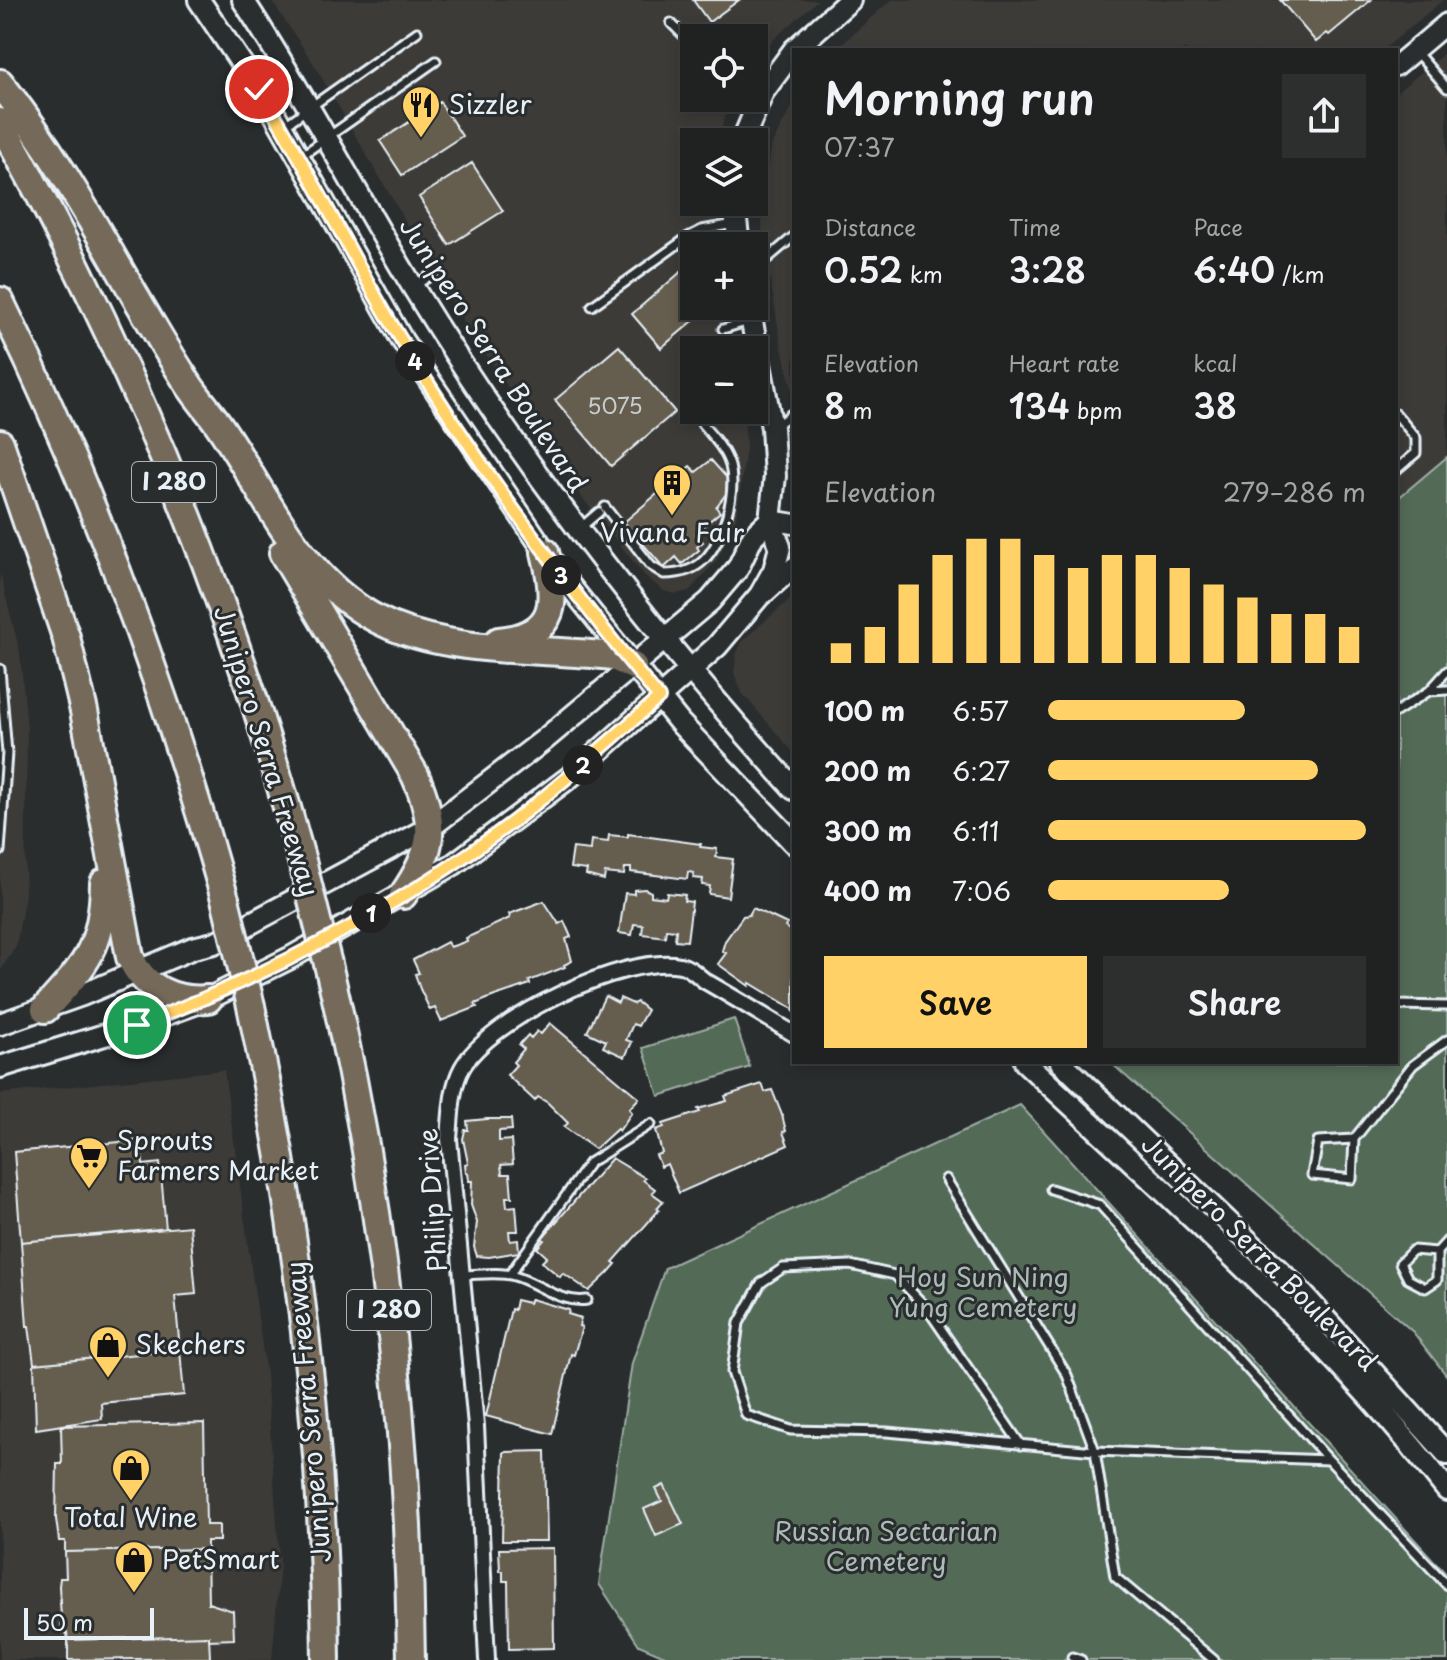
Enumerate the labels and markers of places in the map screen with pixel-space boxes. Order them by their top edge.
pin [225,55,293,123]
restaurant icon: Sizzler [400,84,442,139]
place label: Sizzler [449,84,533,123]
pin: 4 [395,341,435,381]
building icon: Vivana Fair [651,462,693,517]
place label: Vivana Fair [600,512,744,551]
pin: 3 [541,555,581,595]
pin: 2 [563,745,603,785]
pin: 1 [351,893,391,933]
pin [103,991,171,1059]
place label: Sprouts Farmers Market [117,1120,319,1189]
supermarket icon: Sprouts Farmers Market [68,1135,110,1190]
shop icon: Skechers [87,1324,129,1379]
place label: Skechers [136,1324,246,1363]
shop icon: Total Wine [110,1447,152,1502]
place label: Total Wine [64,1497,198,1536]
shop icon: PetSmart [113,1539,155,1594]
place label: PetSmart [162,1539,280,1578]

